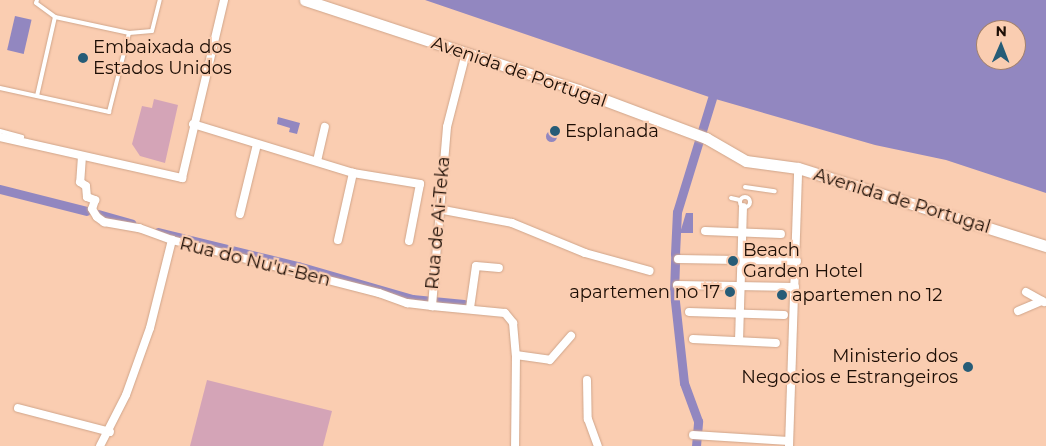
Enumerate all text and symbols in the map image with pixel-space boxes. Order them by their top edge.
north arrow [976,20,1026,70]
text: N [995,22,1007,40]
street label: Avenida de Portugal [429,32,609,112]
place label: Embaixada dos Estados Unidos [93,37,232,80]
marker: Embaixada dos Estados Unidos [77,52,89,64]
place label: Esplanada [565,120,659,142]
marker: Esplanada [549,125,561,137]
street label: Rua de Ai-Teka [421,155,455,291]
street label: Avenida de Portugal [811,164,993,238]
street label: Rua do Nu'u-Ben [177,233,333,291]
place label: Beach Garden Hotel [743,240,863,282]
marker: Beach Garden Hotel [727,255,739,267]
place label: apartemen no 17 [569,281,720,303]
place label: apartemen no 12 [792,284,942,306]
marker: apartemen no 17 [724,286,736,298]
marker: apartemen no 12 [776,289,788,301]
place label: Ministerio dos Negocios e Estrangeiros [741,346,958,388]
marker: Ministerio dos Negocios e Estrangeiros [962,361,974,373]

